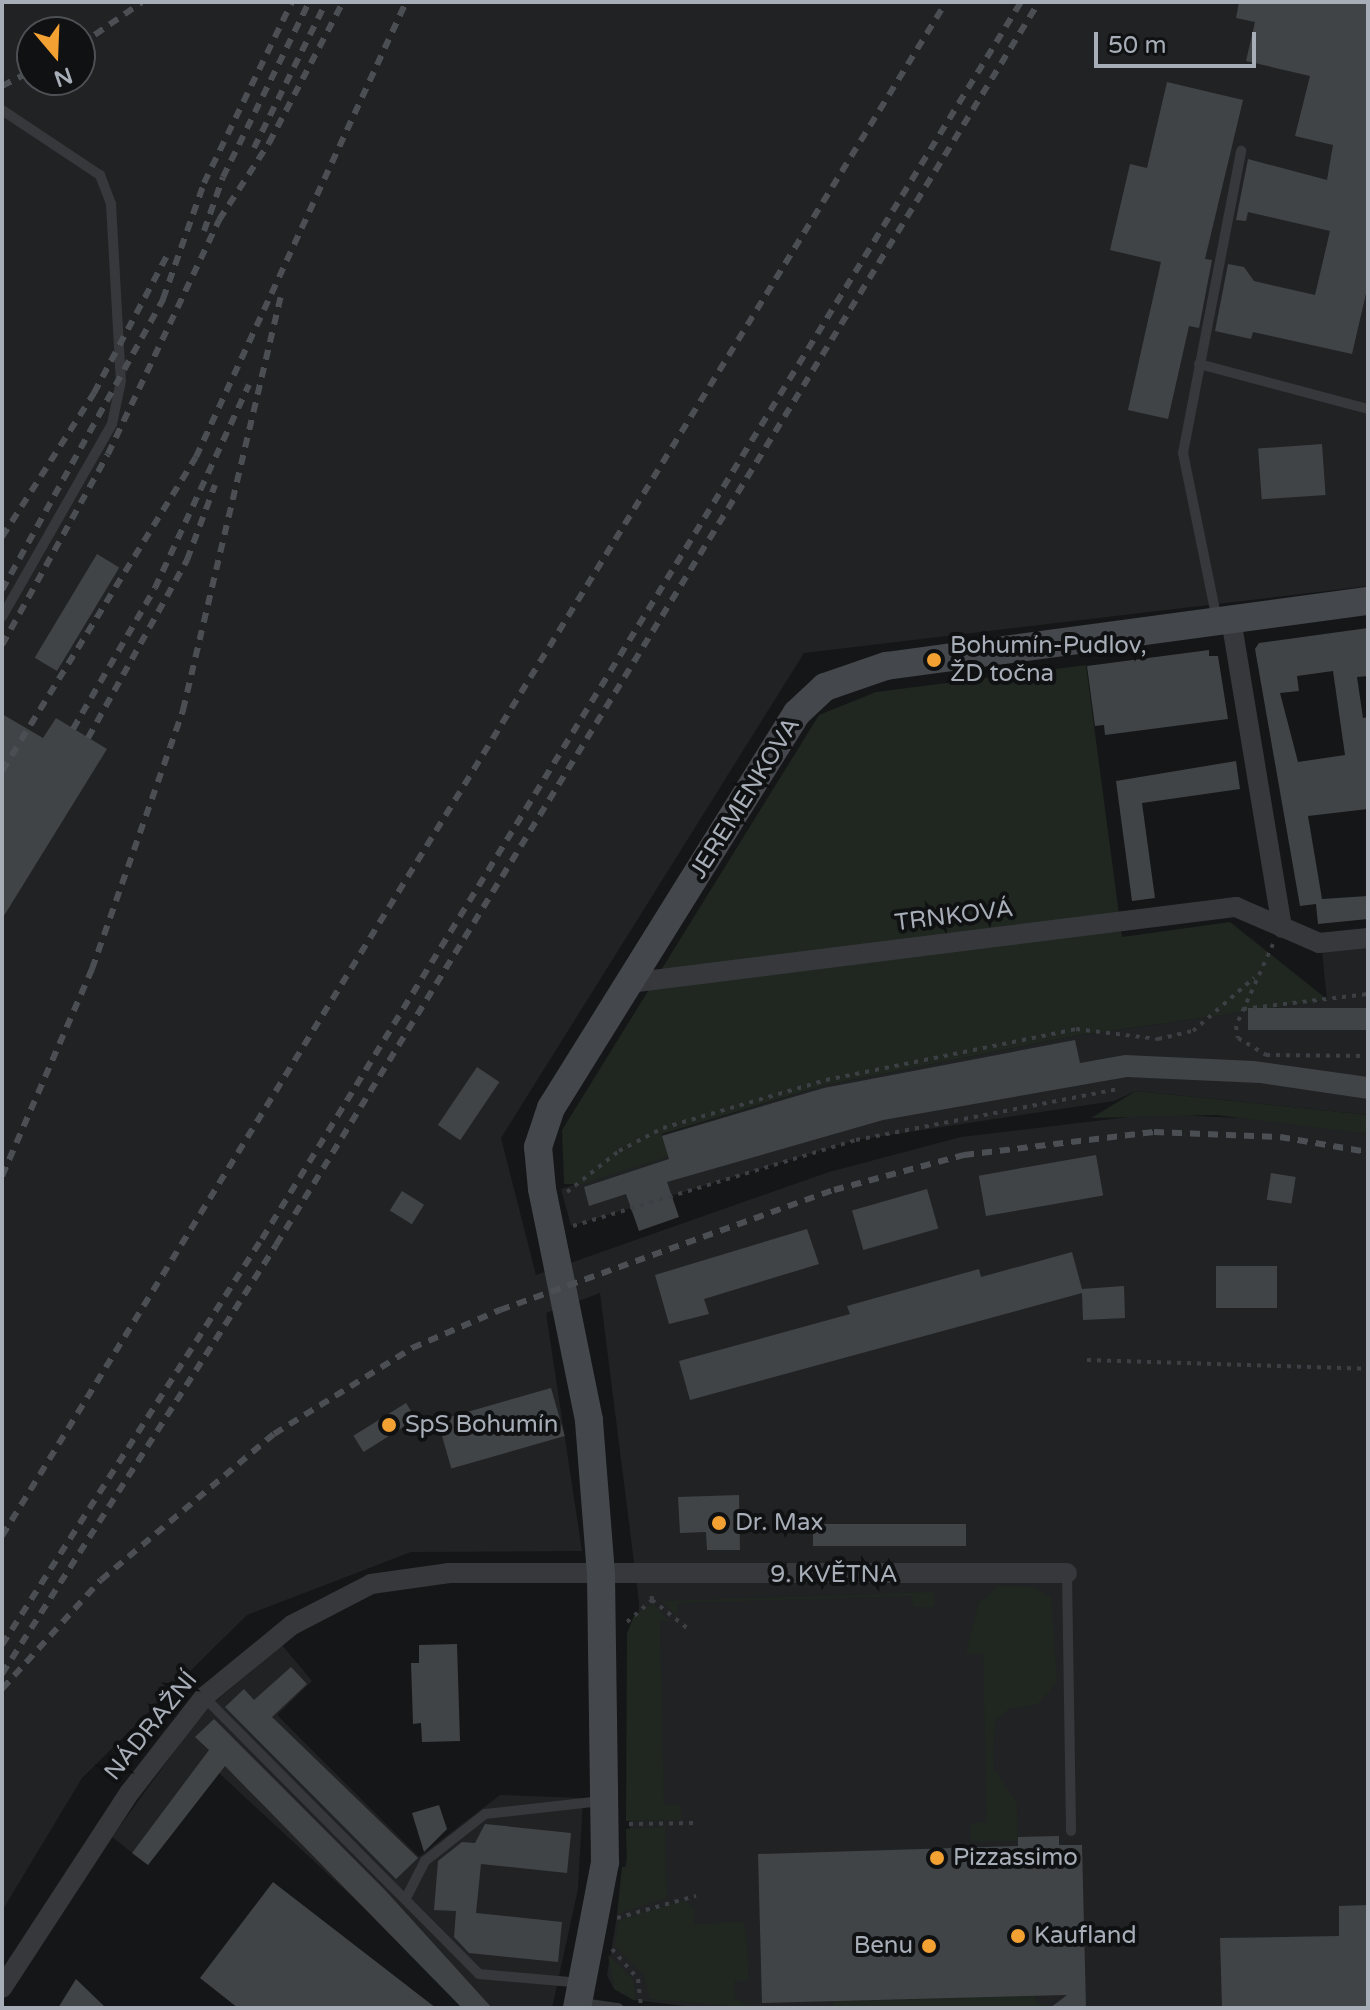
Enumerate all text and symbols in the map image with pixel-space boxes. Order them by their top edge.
north arrow [16,16,96,96]
scale bar [1098,16,1260,66]
text: 50 m [1108,31,1166,60]
text: N [51,62,76,92]
place label: Bohumín-Pudlov, ŽD točna [950,632,1147,688]
marker: Bohumín-Pudlov, ŽD točna [925,651,943,669]
street label: JEREMENKOVA [684,712,806,884]
street label: TRNKOVÁ [893,894,1015,938]
place label: SpS Bohumín [405,1411,558,1439]
marker: SpS Bohumín [380,1416,398,1434]
place label: Dr. Max [735,1509,823,1537]
marker: Dr. Max [710,1514,728,1532]
street label: 9. KVĚTNA [770,1561,898,1589]
street label: NÁDRAŽNÍ [98,1666,204,1786]
place label: Pizzassimo [953,1844,1078,1872]
marker: Pizzassimo [928,1849,946,1867]
place label: Kaufland [1034,1922,1137,1950]
marker: Kaufland [1009,1927,1027,1945]
place label: Benu [854,1932,913,1960]
marker: Benu [920,1937,938,1955]

